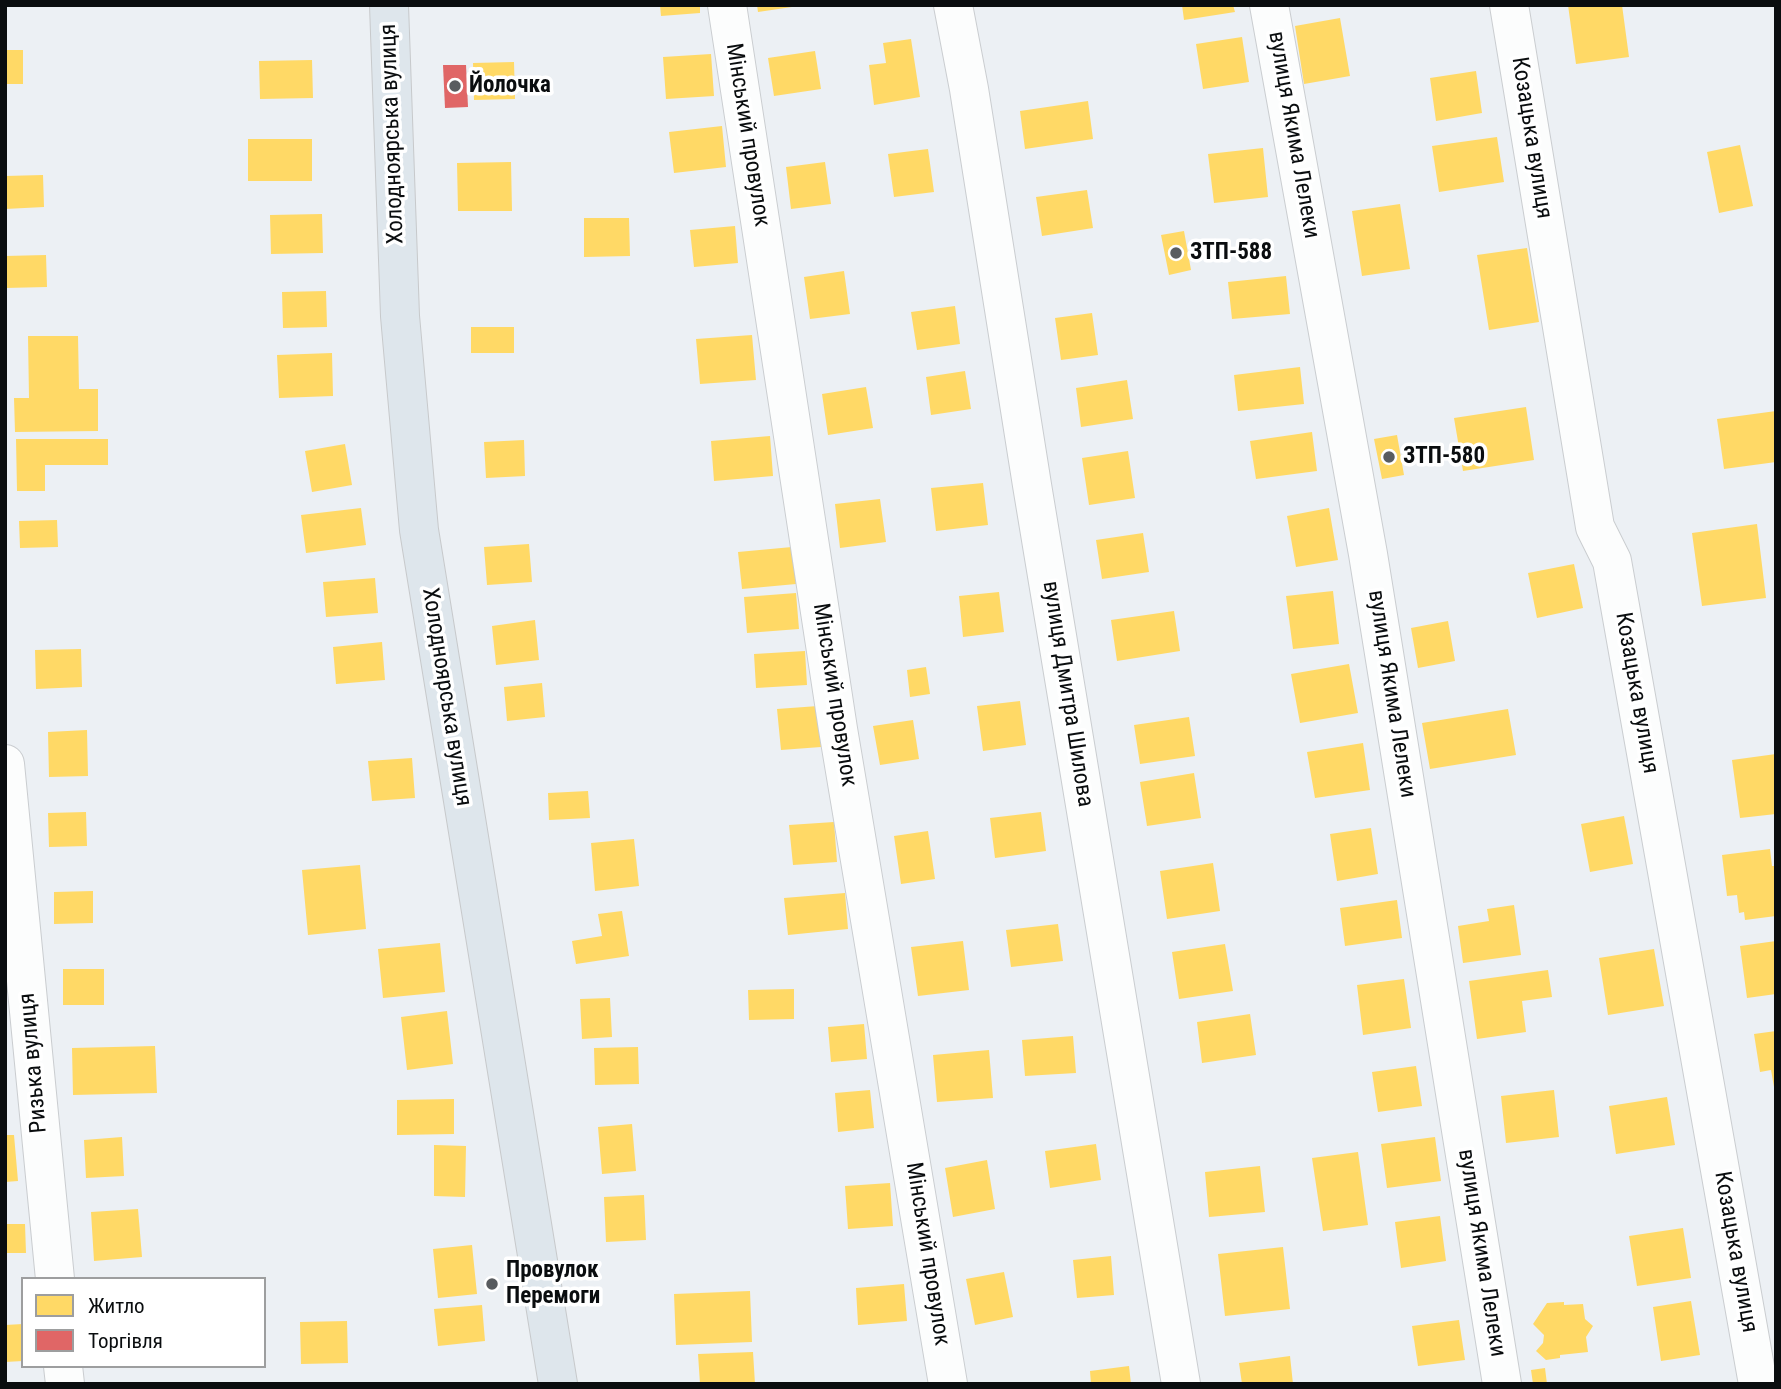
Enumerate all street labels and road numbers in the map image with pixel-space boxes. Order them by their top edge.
street label: Холодноярська вулиця [375,23,411,245]
street label: вулиця Якима Лелеки [1261,29,1325,241]
street label: Мінський провулок [719,41,775,229]
street label: Козацька вулиця [1505,55,1557,221]
street label: вулиця Дмитра Шилова [1036,579,1098,809]
street label: Холодноярська вулиця [415,586,477,808]
street label: вулиця Якима Лелеки [1361,588,1421,800]
street label: Мінський провулок [806,601,862,789]
street label: Козацька вулиця [1608,610,1664,776]
street label: Ризька вулиця [14,992,54,1134]
street label: вулиця Якима Лелеки [1451,1147,1511,1359]
street label: Мінський провулок [899,1160,955,1348]
street label: Козацька вулиця [1707,1169,1763,1335]

